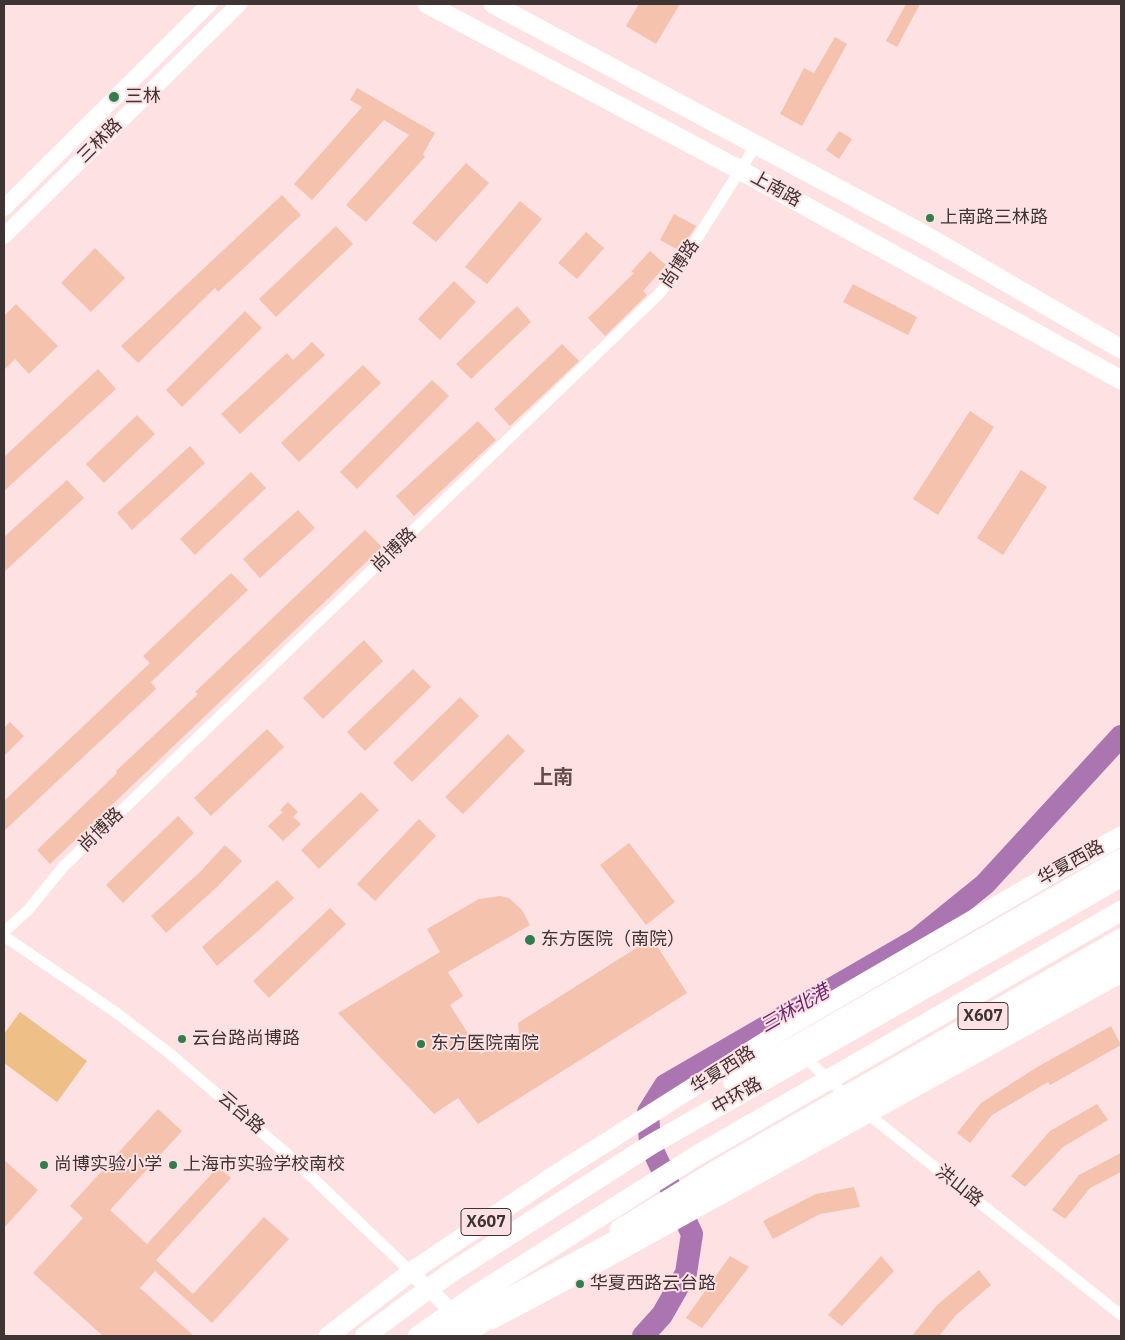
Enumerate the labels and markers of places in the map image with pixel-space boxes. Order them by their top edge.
place label: 三林 [125,86,161,108]
marker: 三林 [107,90,121,104]
place label: 上南路三林路 [940,207,1048,229]
marker: 上南路三林路 [924,212,936,224]
place label: 东方医院（南院） [541,929,685,951]
marker: 东方医院（南院） [523,933,537,947]
place label: 云台路尚博路 [192,1028,300,1050]
marker: 云台路尚博路 [176,1033,188,1045]
place label: 东方医院南院 [431,1033,539,1055]
marker: 东方医院南院 [415,1038,427,1050]
place label: 尚博实验小学 [54,1154,162,1176]
place label: 上海市实验学校南校 [183,1154,345,1176]
marker: 尚博实验小学 [38,1159,50,1171]
marker: 上海市实验学校南校 [167,1159,179,1171]
place label: 华夏西路云台路 [590,1273,716,1295]
marker: 华夏西路云台路 [574,1278,586,1290]

